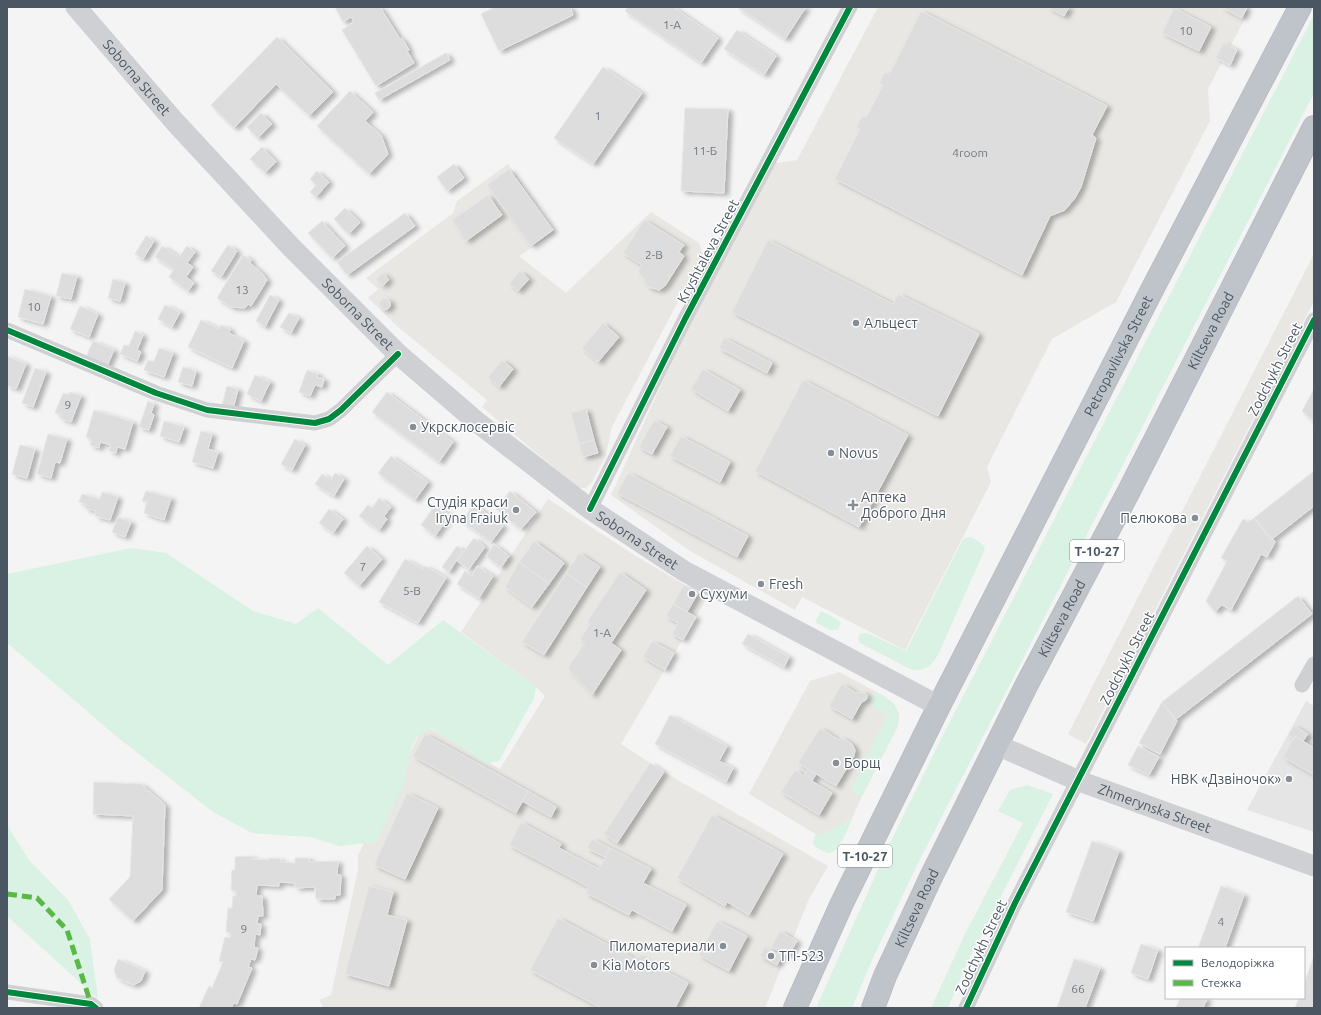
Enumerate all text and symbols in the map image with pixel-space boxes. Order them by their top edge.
house number: 1-А [663,18,681,31]
house number: 10 [1179,24,1193,37]
street label: Soborna Street [100,36,174,119]
house number: 1 [595,109,601,122]
house number: 11-Б [693,144,717,157]
house number: 4room [952,146,988,159]
street label: Kryshtaleva Street [674,196,742,306]
house number: 2-В [645,248,663,261]
street label: Soborna Street [319,275,398,354]
house number: 13 [235,283,249,296]
street label: Kiltseva Road [1184,289,1237,372]
street label: Petropavlivska Street [1081,292,1156,419]
house number: 10 [27,300,41,313]
place label: Альцест [864,315,918,331]
marker: Альцест [851,318,861,328]
street label: Zodchykh Street [1245,319,1306,418]
house number: 9 [65,398,71,411]
place label: Укрсклосервіс [421,419,515,435]
marker: Укрсклосервіс [408,422,418,432]
place label: Novus [839,445,878,461]
marker: Novus [826,448,836,458]
place label: Аптека Доброго Дня [861,489,946,521]
place label: Студія краси Iryna Fraiuk [427,494,508,526]
marker: Аптека Доброго Дня [848,500,858,510]
marker: Студія краси Iryna Fraiuk [511,505,521,515]
street label: Soborna Street [593,507,682,573]
place label: Пелюкова [1120,510,1187,526]
marker: Пелюкова [1190,513,1200,523]
road number: Т-10-27 [1070,540,1124,562]
house number: 7 [360,560,366,573]
place label: Fresh [769,576,803,592]
street label: Kiltseva Road [1035,577,1089,660]
marker: Fresh [756,579,766,589]
house number: 5-В [403,584,421,597]
place label: Сухуми [700,586,748,602]
marker: Сухуми [687,589,697,599]
street label: Zodchykh Street [1097,608,1158,707]
house number: 1-А [593,626,611,639]
place label: Борщ [844,755,881,771]
marker: Борщ [831,758,841,768]
place label: НВК «Дзвіночок» [1171,771,1281,787]
marker: НВК «Дзвіночок» [1284,774,1294,784]
street label: Zhmerynska Street [1096,781,1214,836]
road number: Т-10-27 [838,845,892,867]
street label: Kiltseva Road [891,866,942,950]
street label: Zodchykh Street [952,897,1010,997]
house number: 4 [1218,915,1225,928]
house number: 9 [241,922,247,935]
place label: Пиломатериали [609,938,715,954]
marker: Пиломатериали [718,941,728,951]
legend [1165,947,1305,999]
place label: ТП-523 [779,948,824,964]
marker: ТП-523 [766,951,776,961]
text: Велодоріжка [1201,956,1275,969]
place label: Kia Motors [602,957,670,973]
marker: Kia Motors [589,960,599,970]
text: Стежка [1201,976,1241,989]
house number: 66 [1071,982,1085,995]

